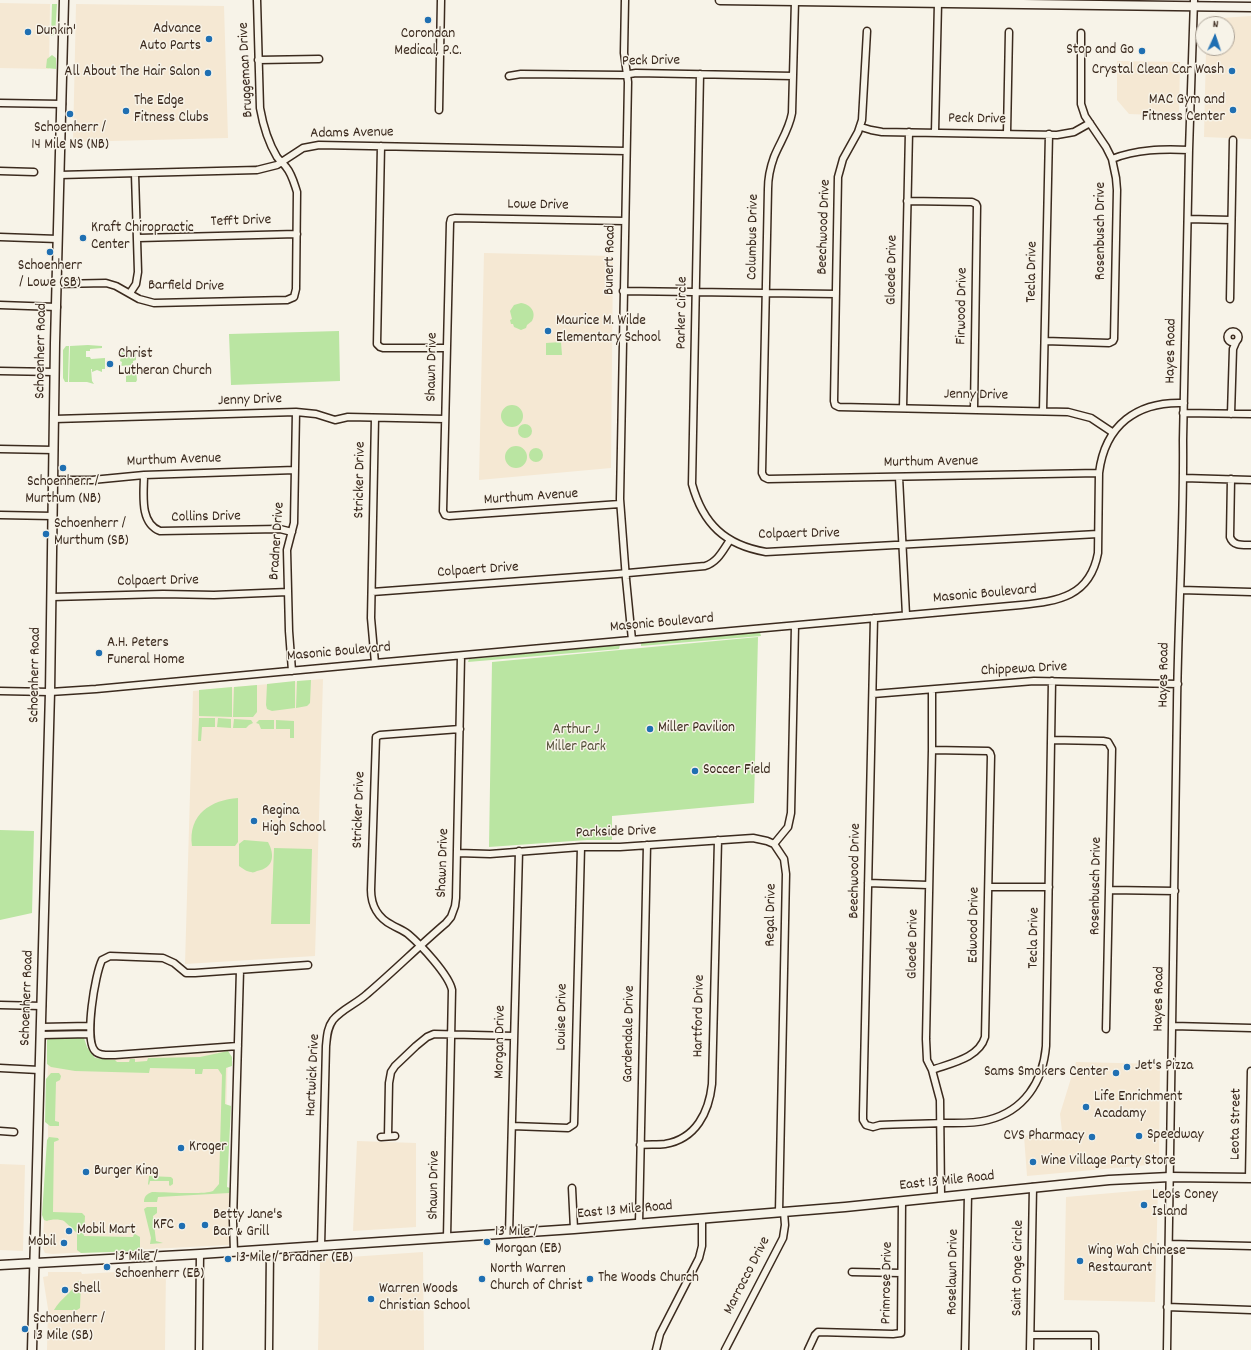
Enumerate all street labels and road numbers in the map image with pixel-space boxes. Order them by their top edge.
street label: Bruggeman Drive [236,22,258,118]
street label: Peck Drive [622,52,680,72]
street label: Peck Drive [948,110,1006,130]
street label: Adams Avenue [310,124,394,144]
street label: Beechwood Drive [814,179,836,275]
street label: Rosenbusch Drive [1093,182,1111,280]
street label: Columbus Drive [744,194,764,280]
street label: Lowe Drive [507,196,569,216]
street label: Tefft Drive [210,212,272,232]
street label: Bunert Road [601,225,621,295]
street label: Gloede Drive [883,235,903,305]
street label: Tecla Drive [1023,241,1043,303]
street label: Firwood Drive [953,267,973,345]
street label: Parker Circle [673,276,693,350]
street label: Barfield Drive [148,277,224,297]
street label: Schoenherr Road [32,303,52,399]
street label: Hayes Road [1162,318,1182,384]
street label: Shawn Drive [423,332,443,402]
street label: Jenny Drive [944,386,1008,406]
street label: Jenny Drive [218,391,282,411]
street label: Stricker Drive [351,441,371,519]
street label: Murthum Avenue [126,450,222,472]
street label: Murthum Avenue [884,453,978,473]
street label: Murthum Avenue [483,486,579,510]
street label: Bradner Drive [266,501,290,581]
street label: Collins Drive [171,508,241,528]
street label: Colpaert Drive [758,525,840,545]
street label: Colpaert Drive [437,559,519,583]
street label: Colpaert Drive [117,572,199,592]
street label: Masonic Boulevard [932,581,1038,609]
street label: Masonic Boulevard [609,610,715,638]
street label: Schoenherr Road [26,627,46,723]
street label: Masonic Boulevard [286,639,392,667]
street label: Hayes Road [1155,642,1175,708]
street label: Chippewa Drive [980,659,1068,681]
street label: Stricker Drive [350,771,370,849]
street label: Parkside Drive [575,823,657,843]
street label: Beechwood Drive [846,823,866,919]
street label: Shawn Drive [434,828,454,898]
street label: Rosenbusch Drive [1087,837,1107,935]
street label: Regal Drive [762,883,782,947]
street label: Edwood Drive [965,887,985,963]
street label: Tecla Drive [1025,907,1045,969]
street label: Gloede Drive [904,909,924,979]
street label: Schoenherr Road [17,950,39,1046]
street label: Hayes Road [1150,966,1170,1032]
street label: Hartford Drive [690,974,710,1058]
street label: Louise Drive [553,983,573,1051]
street label: Gardendale Drive [620,985,640,1083]
street label: Morgan Drive [491,1005,511,1079]
street label: Hartwick Drive [303,1033,325,1117]
street label: Leota Street [1227,1088,1247,1160]
street label: Shawn Drive [425,1150,445,1220]
street label: East 13 Mile Road [898,1168,996,1196]
street label: East 13 Mile Road [577,1198,673,1224]
street label: Saint Onge Circle [1009,1220,1029,1316]
street label: Roselawn Drive [944,1229,964,1315]
street label: Marrocco Drive [721,1234,775,1318]
street label: Primrose Drive [878,1241,898,1325]

